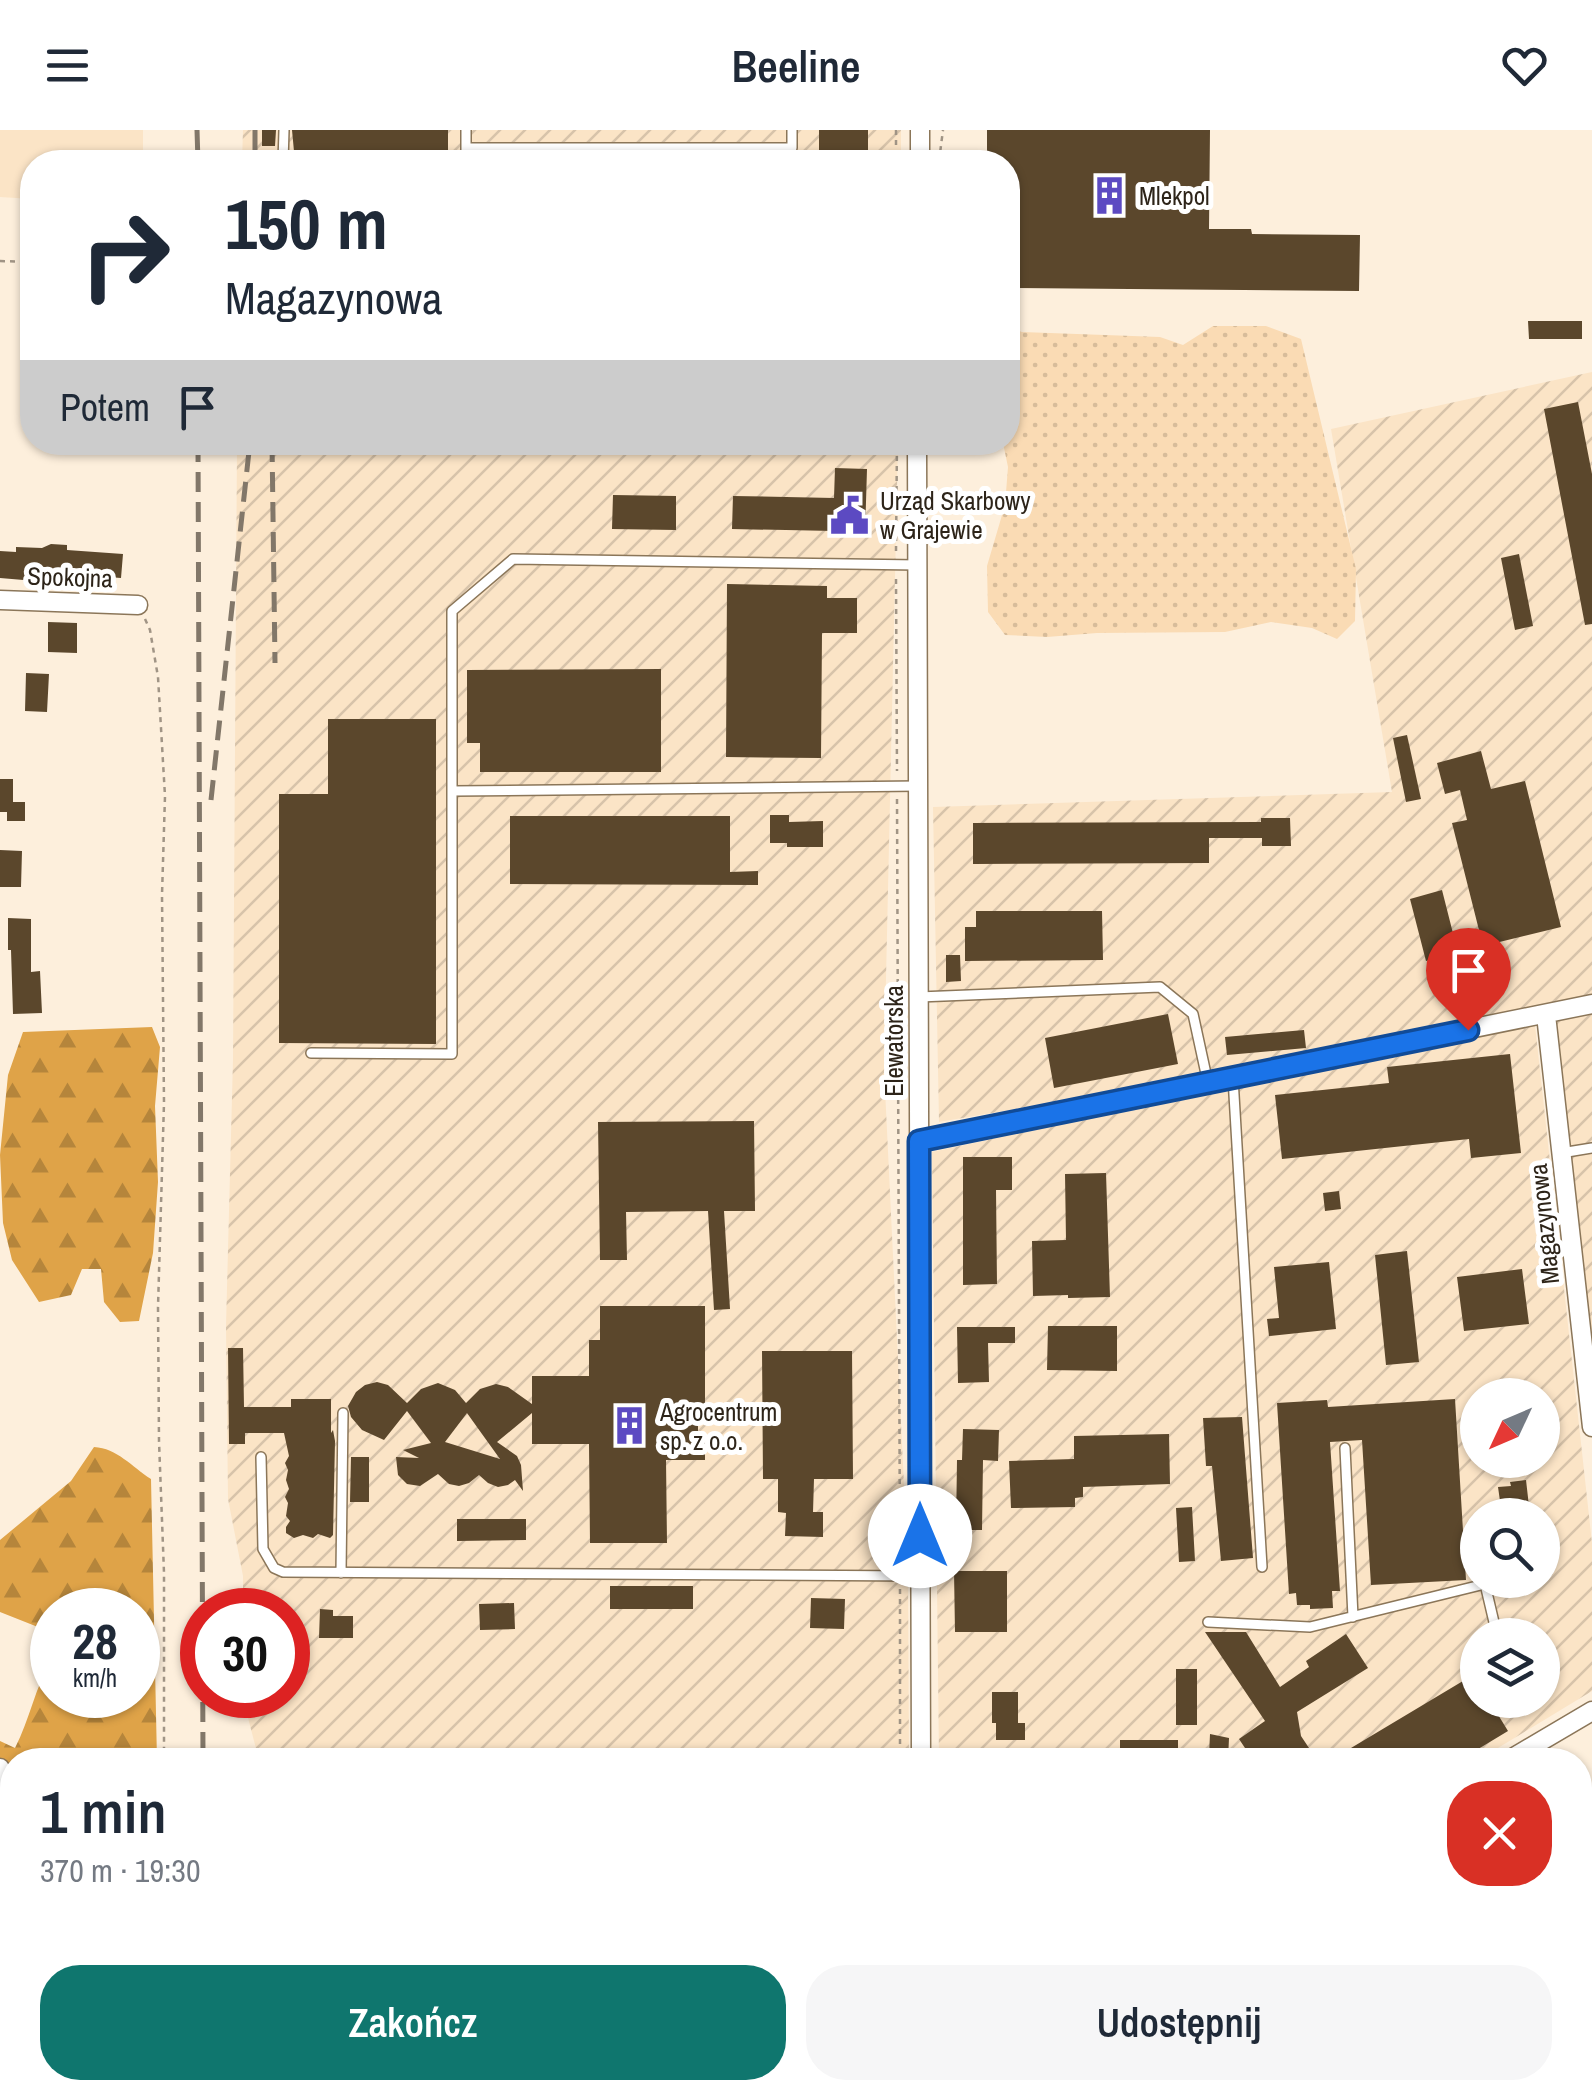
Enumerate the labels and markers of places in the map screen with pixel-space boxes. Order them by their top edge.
building icon: Mlekpol [1088,175,1130,217]
place label: Mlekpol [1139,179,1210,213]
place label: Urząd Skarbowy w Grajewie [880,484,1031,547]
public building icon: Urząd Skarbowy w Grajewie [829,494,871,536]
pin [1426,928,1511,1031]
place label: Agrocentrum sp. z o.o. [659,1395,777,1458]
building icon: Agrocentrum sp. z o.o. [609,1405,651,1447]

